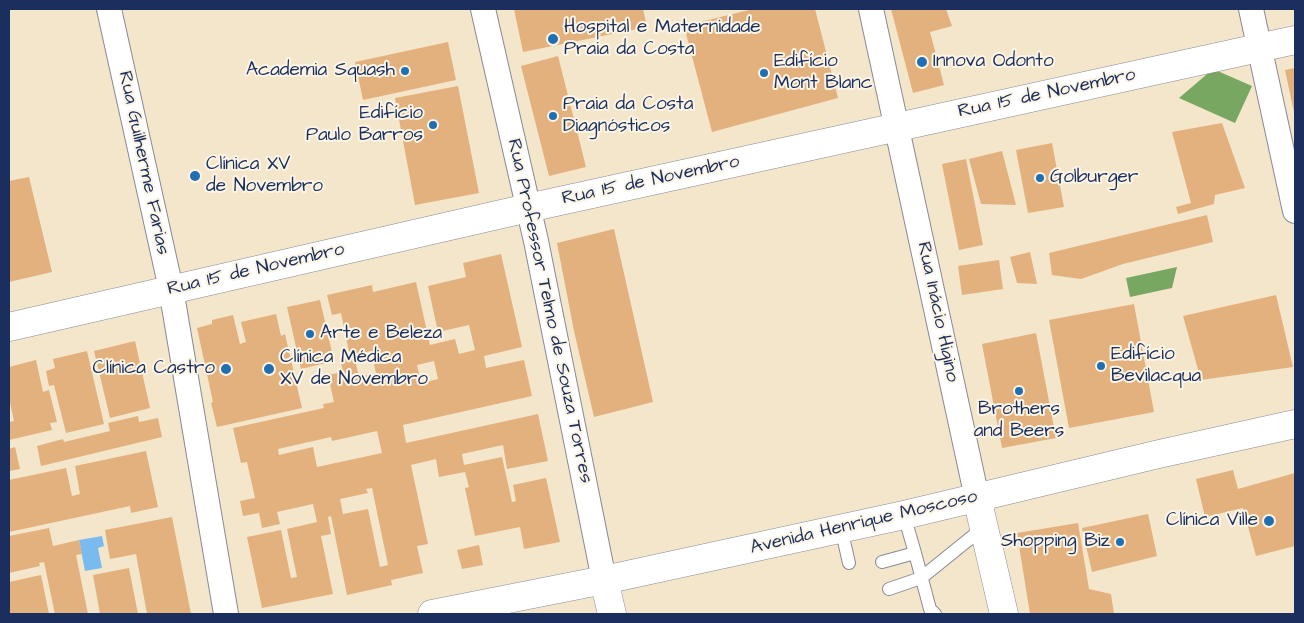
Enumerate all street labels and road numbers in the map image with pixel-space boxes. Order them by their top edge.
street label: Rua 15 de Novembro [956,64,1138,124]
street label: Rua Guilherme Farias [112,69,174,257]
street label: Rua Professor Telmo de Souza Torres [501,137,597,485]
street label: Rua 15 de Novembro [560,151,742,211]
street label: Rua 15 de Novembro [165,239,347,301]
street label: Rua Inácio Higino [911,240,963,384]
street label: Avenida Henrique Moscoso [748,486,980,560]

